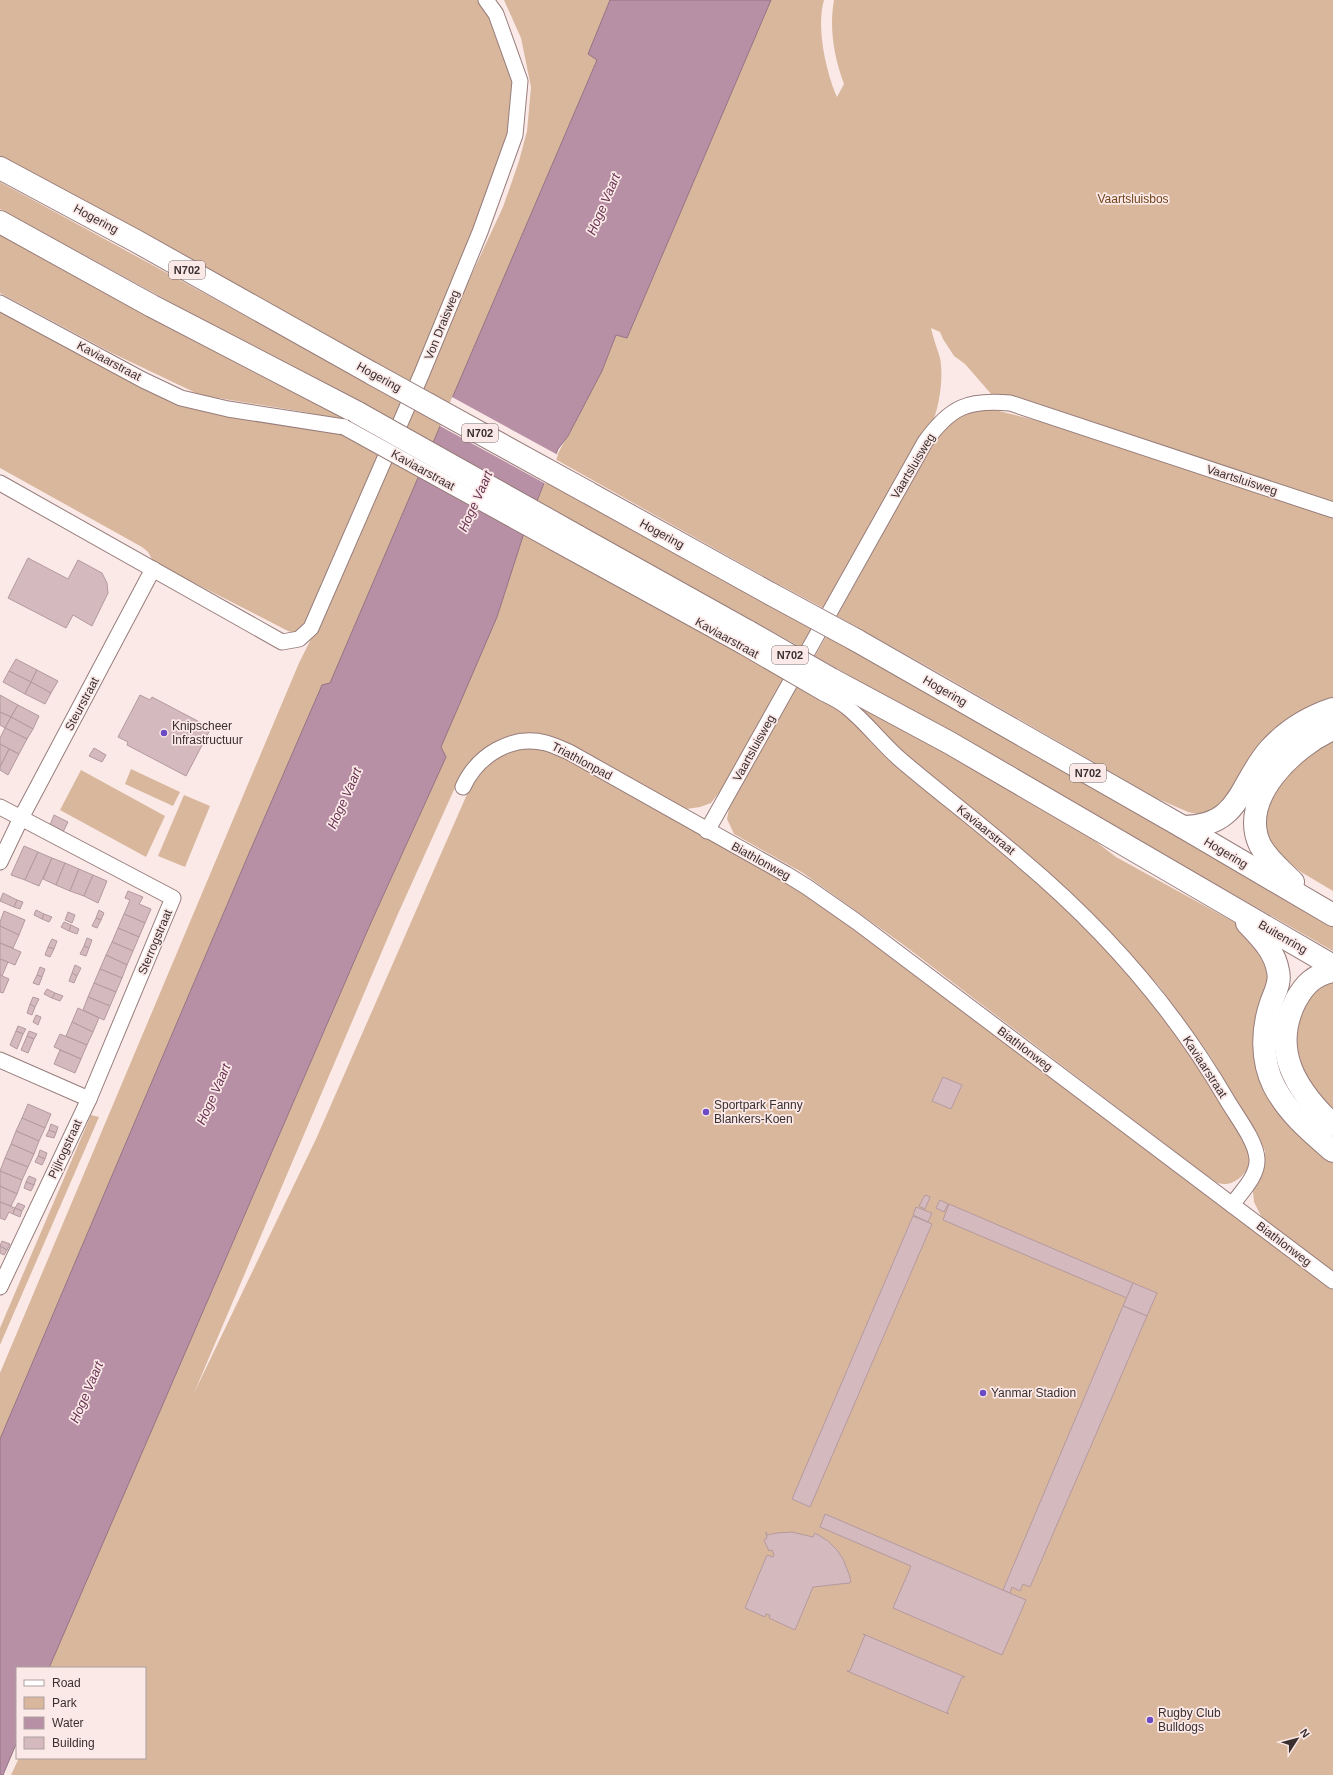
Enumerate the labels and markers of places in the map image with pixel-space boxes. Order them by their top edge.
place label: Knipscheer Infrastructuur [172,719,243,747]
marker: Knipscheer Infrastructuur [159,728,169,738]
place label: Sportpark Fanny Blankers-Koen [714,1098,803,1126]
marker: Sportpark Fanny Blankers-Koen [701,1107,711,1117]
place label: Yanmar Stadion [991,1386,1076,1400]
marker: Yanmar Stadion [978,1388,988,1398]
place label: Rugby Club Bulldogs [1158,1706,1221,1734]
marker: Rugby Club Bulldogs [1145,1715,1155,1725]

